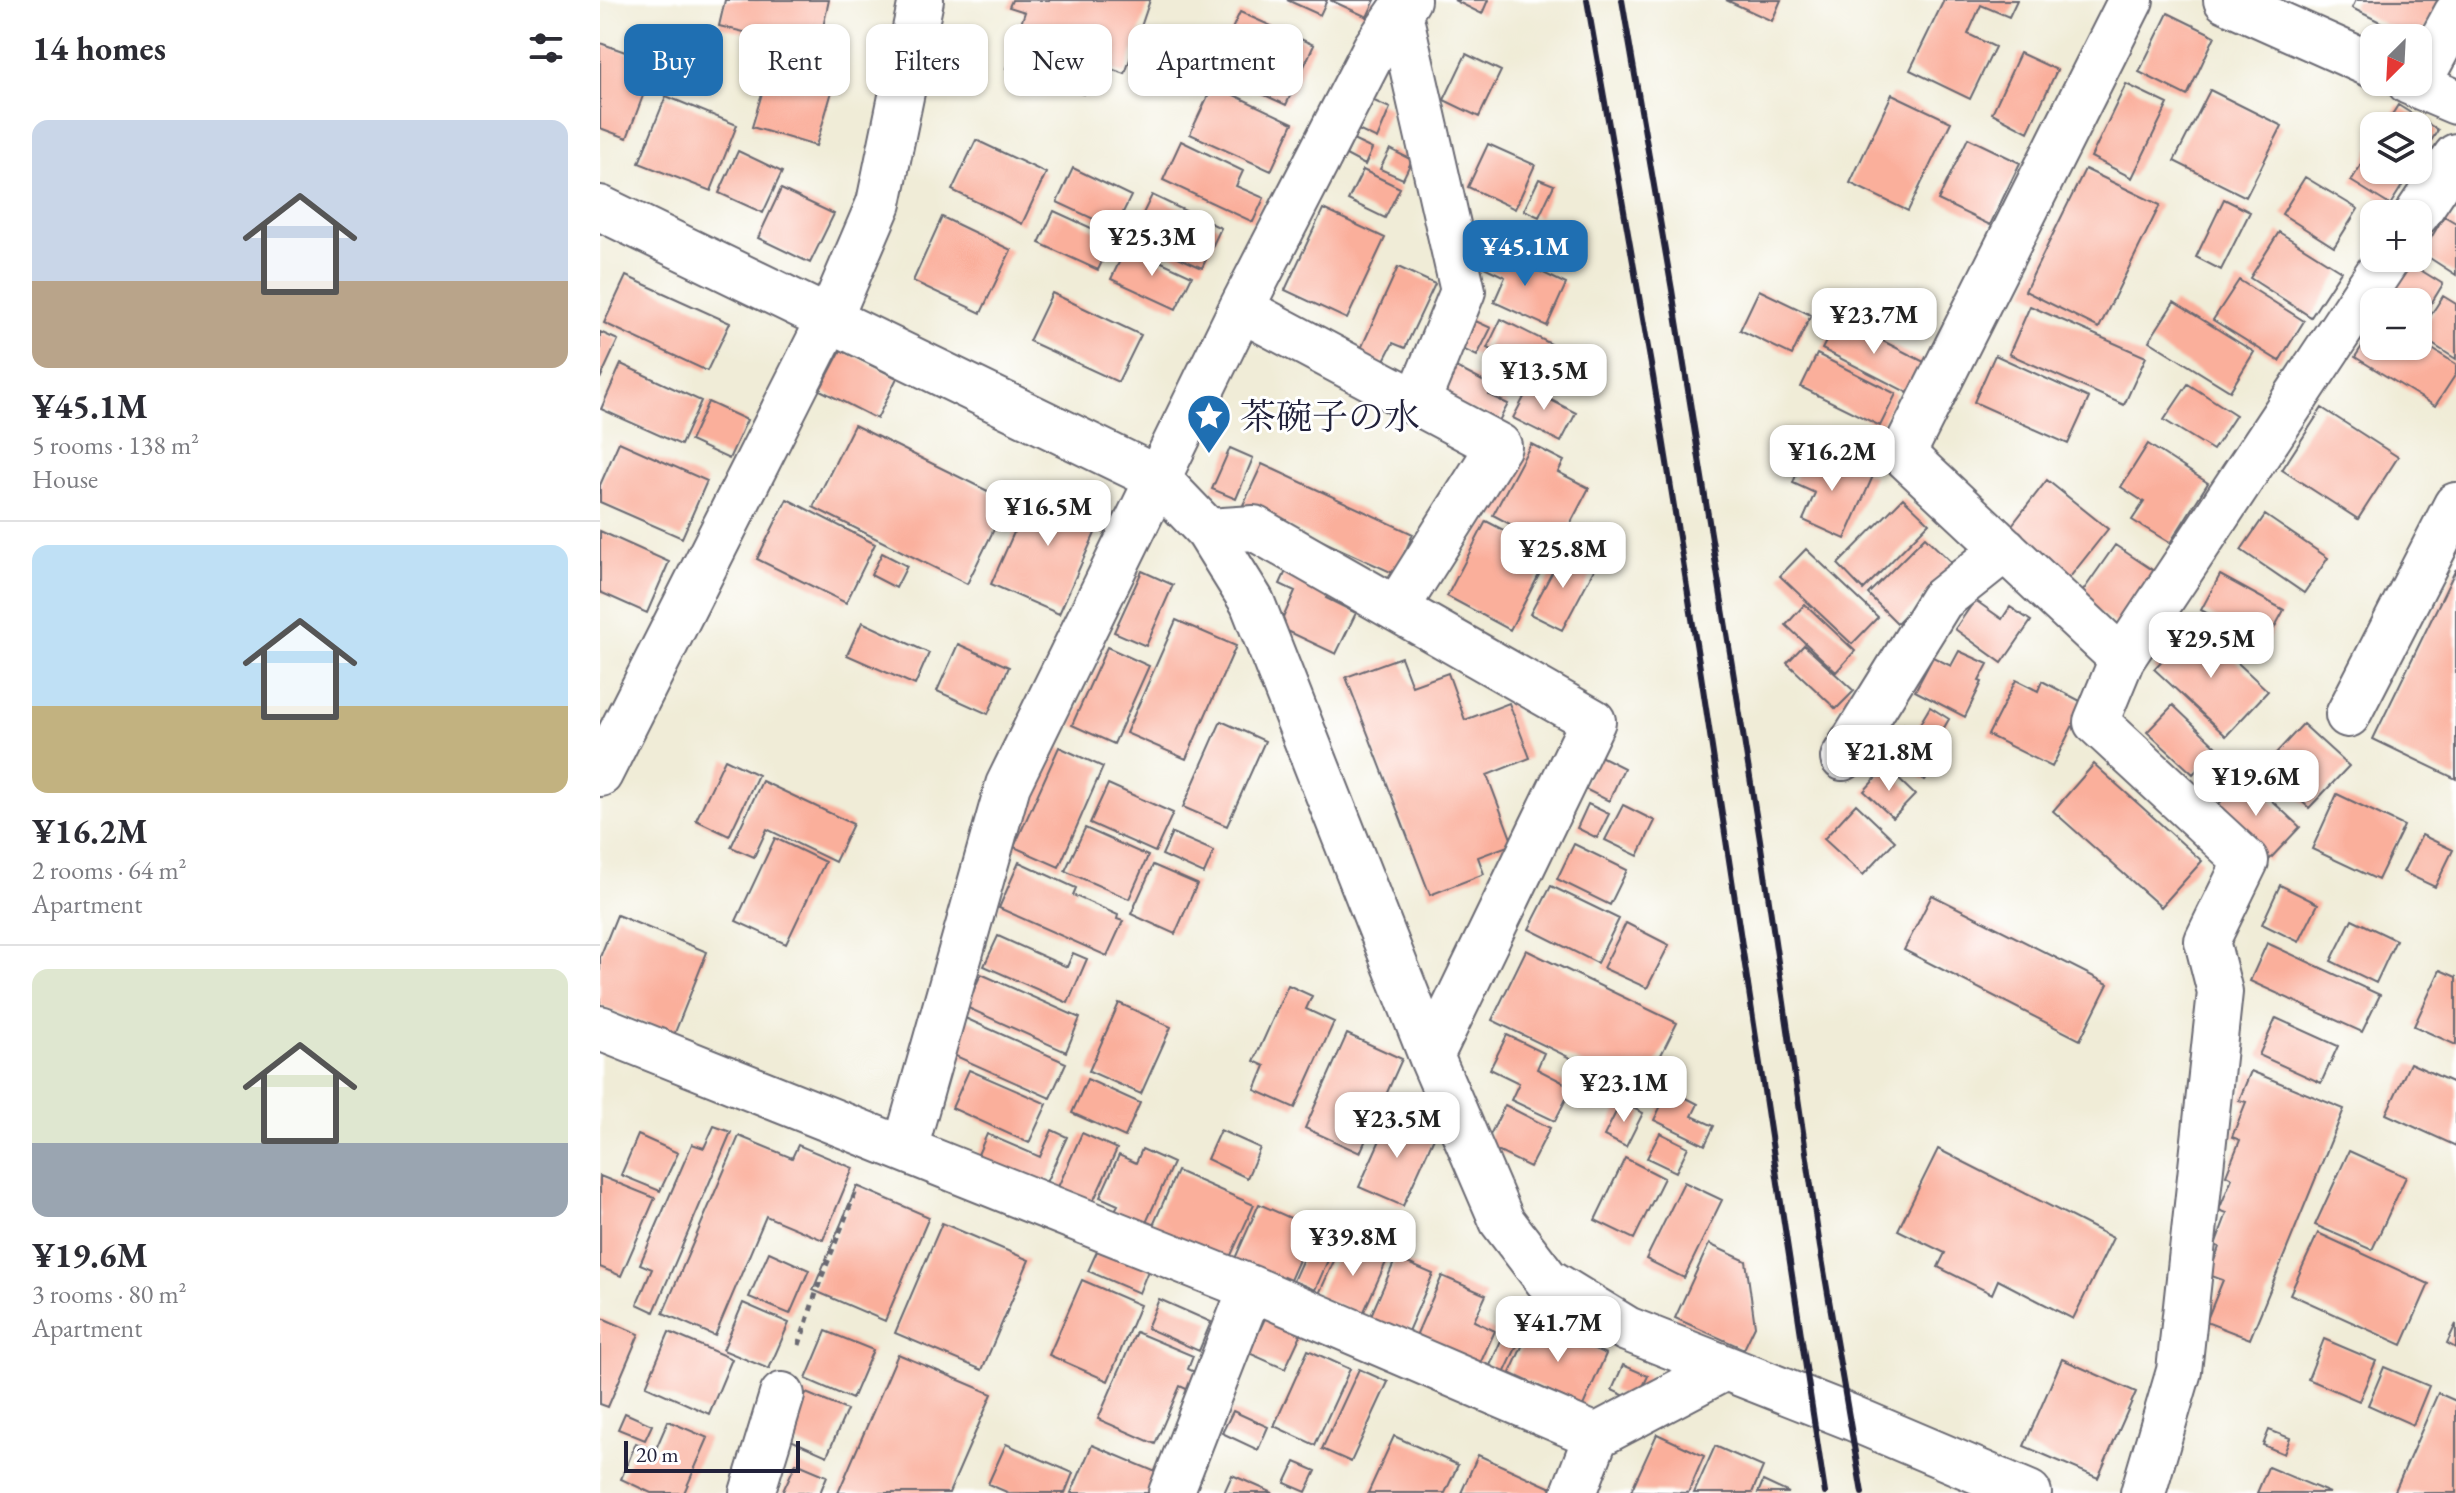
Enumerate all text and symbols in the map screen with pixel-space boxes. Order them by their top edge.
chip: Buy [624,24,723,96]
chip: Rent [739,24,850,96]
chip: Filters [866,24,988,96]
chip: New [1004,24,1112,96]
chip: Apartment [1128,24,1303,96]
north arrow [2360,24,2432,96]
map controls [2360,24,2432,360]
text: 14 homes [32,26,166,70]
icon: filters [524,26,568,70]
button: layers [2360,112,2432,184]
icon: home [228,172,372,316]
button: + [2360,200,2432,272]
pin: ¥25.3M [1087,210,1217,278]
text: ¥25.3M [1108,219,1196,253]
pin: ¥45.1M [1460,220,1590,288]
text: ¥45.1M [1481,229,1569,263]
pin: ¥23.7M [1809,288,1939,356]
button: − [2360,288,2432,360]
text: ¥23.7M [1830,297,1918,331]
pin: ¥13.5M [1479,344,1609,412]
text: ¥13.5M [1500,353,1588,387]
text: ¥45.1M [32,384,148,428]
place icon: 茶碗子の水 [1185,392,1233,455]
place label: 茶碗子の水 [1240,393,1420,440]
pin: ¥16.2M [1767,425,1897,493]
text: 5 rooms · 138 m² [32,428,199,462]
text: ¥16.2M [1788,434,1876,468]
text: House [32,462,98,496]
pin: ¥16.5M [983,480,1113,548]
text: ¥16.5M [1004,489,1092,523]
pin: ¥25.8M [1498,522,1628,590]
text: ¥25.8M [1519,531,1607,565]
icon: home [228,597,372,741]
pin: ¥29.5M [2146,612,2276,680]
text: ¥29.5M [2167,621,2255,655]
pin: ¥21.8M [1824,725,1954,793]
text: ¥21.8M [1845,734,1933,768]
pin: ¥19.6M [2191,750,2321,818]
text: ¥19.6M [2212,759,2300,793]
text: ¥16.2M [32,809,148,853]
text: 2 rooms · 64 m² [32,853,187,887]
text: Apartment [32,887,142,921]
icon: home [228,1021,372,1165]
pin: ¥23.1M [1559,1056,1689,1124]
text: ¥23.1M [1580,1065,1668,1099]
pin: ¥23.5M [1332,1092,1462,1160]
text: ¥23.5M [1353,1101,1441,1135]
pin: ¥39.8M [1288,1210,1418,1278]
text: ¥39.8M [1309,1219,1397,1253]
text: ¥19.6M [32,1233,148,1277]
text: 3 rooms · 80 m² [32,1277,187,1311]
pin: ¥41.7M [1493,1296,1623,1364]
text: ¥41.7M [1514,1305,1602,1339]
text: Apartment [32,1311,142,1345]
scale bar [624,1437,800,1473]
text: 20 m [636,1440,679,1469]

